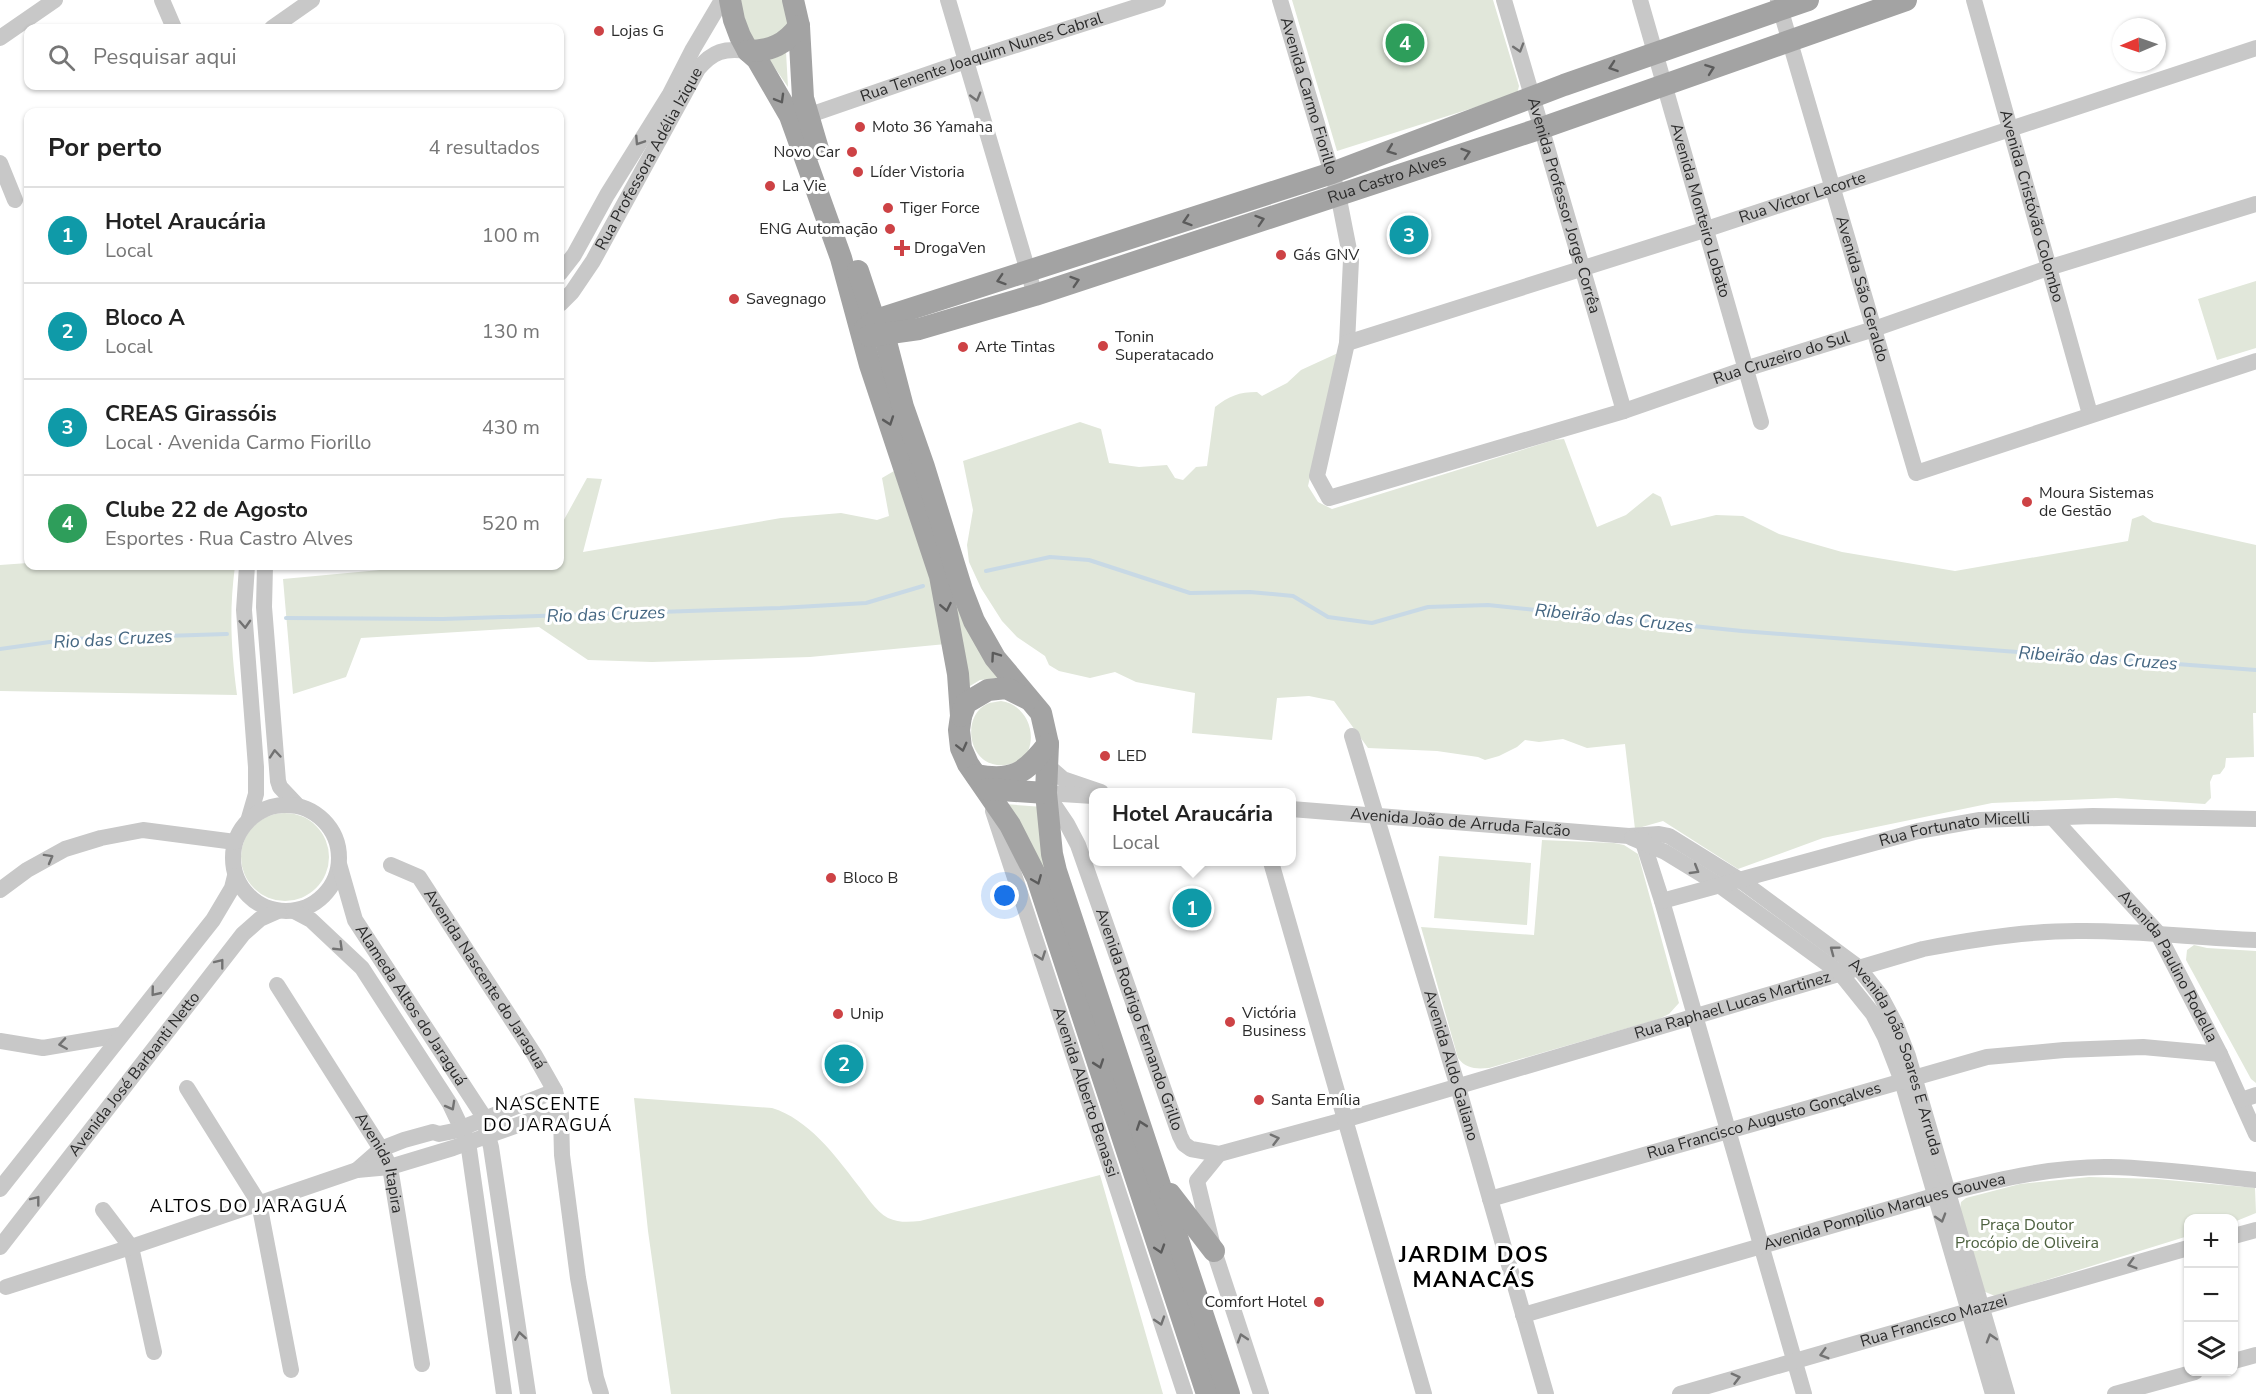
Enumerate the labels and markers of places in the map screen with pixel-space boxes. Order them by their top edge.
place label: Lojas G [611,20,664,42]
pin: 4 [1386,20,1424,66]
marker: Lojas G [592,24,606,38]
place label: Moto 36 Yamaha [872,116,993,138]
marker: Moto 36 Yamaha [853,120,867,134]
place label: Novo Car [774,141,840,163]
marker: Novo Car [845,145,859,159]
place label: Líder Vistoria [870,161,965,183]
marker: Líder Vistoria [851,165,865,179]
place label: La Vie [782,175,827,197]
marker: La Vie [763,179,777,193]
place label: Tiger Force [900,197,980,219]
marker: Tiger Force [881,201,895,215]
pin: 3 [1390,212,1428,258]
place label: ENG Automação [759,218,878,240]
marker: ENG Automação [883,222,897,236]
place label: DrogaVen [914,237,986,259]
marker: DrogaVen [895,241,909,255]
place label: Gás GNV [1293,244,1360,266]
marker: Gás GNV [1274,248,1288,262]
place label: Savegnago [746,288,826,310]
marker: Savegnago [727,292,741,306]
place label: Tonin Superatacado [1115,326,1214,366]
place label: Arte Tintas [975,336,1055,358]
marker: Tonin Superatacado [1096,339,1110,353]
marker: Arte Tintas [956,340,970,354]
place label: Moura Sistemas de Gestão [2039,482,2154,522]
marker: Moura Sistemas de Gestão [2020,495,2034,509]
place label: LED [1117,745,1147,767]
marker: LED [1098,749,1112,763]
place label: Bloco B [843,867,898,889]
marker: Bloco B [824,871,838,885]
pin: 1 [1172,886,1212,930]
place label: Victória Business [1241,1002,1306,1042]
place label: Unip [850,1003,884,1025]
marker: Unip [831,1007,845,1021]
marker: Victória Business [1223,1015,1237,1029]
pin: 2 [824,1042,864,1086]
place label: Santa Emília [1271,1089,1361,1111]
marker: Santa Emília [1252,1093,1266,1107]
place label: Comfort Hotel [1205,1291,1307,1313]
marker: Comfort Hotel [1312,1295,1326,1309]

